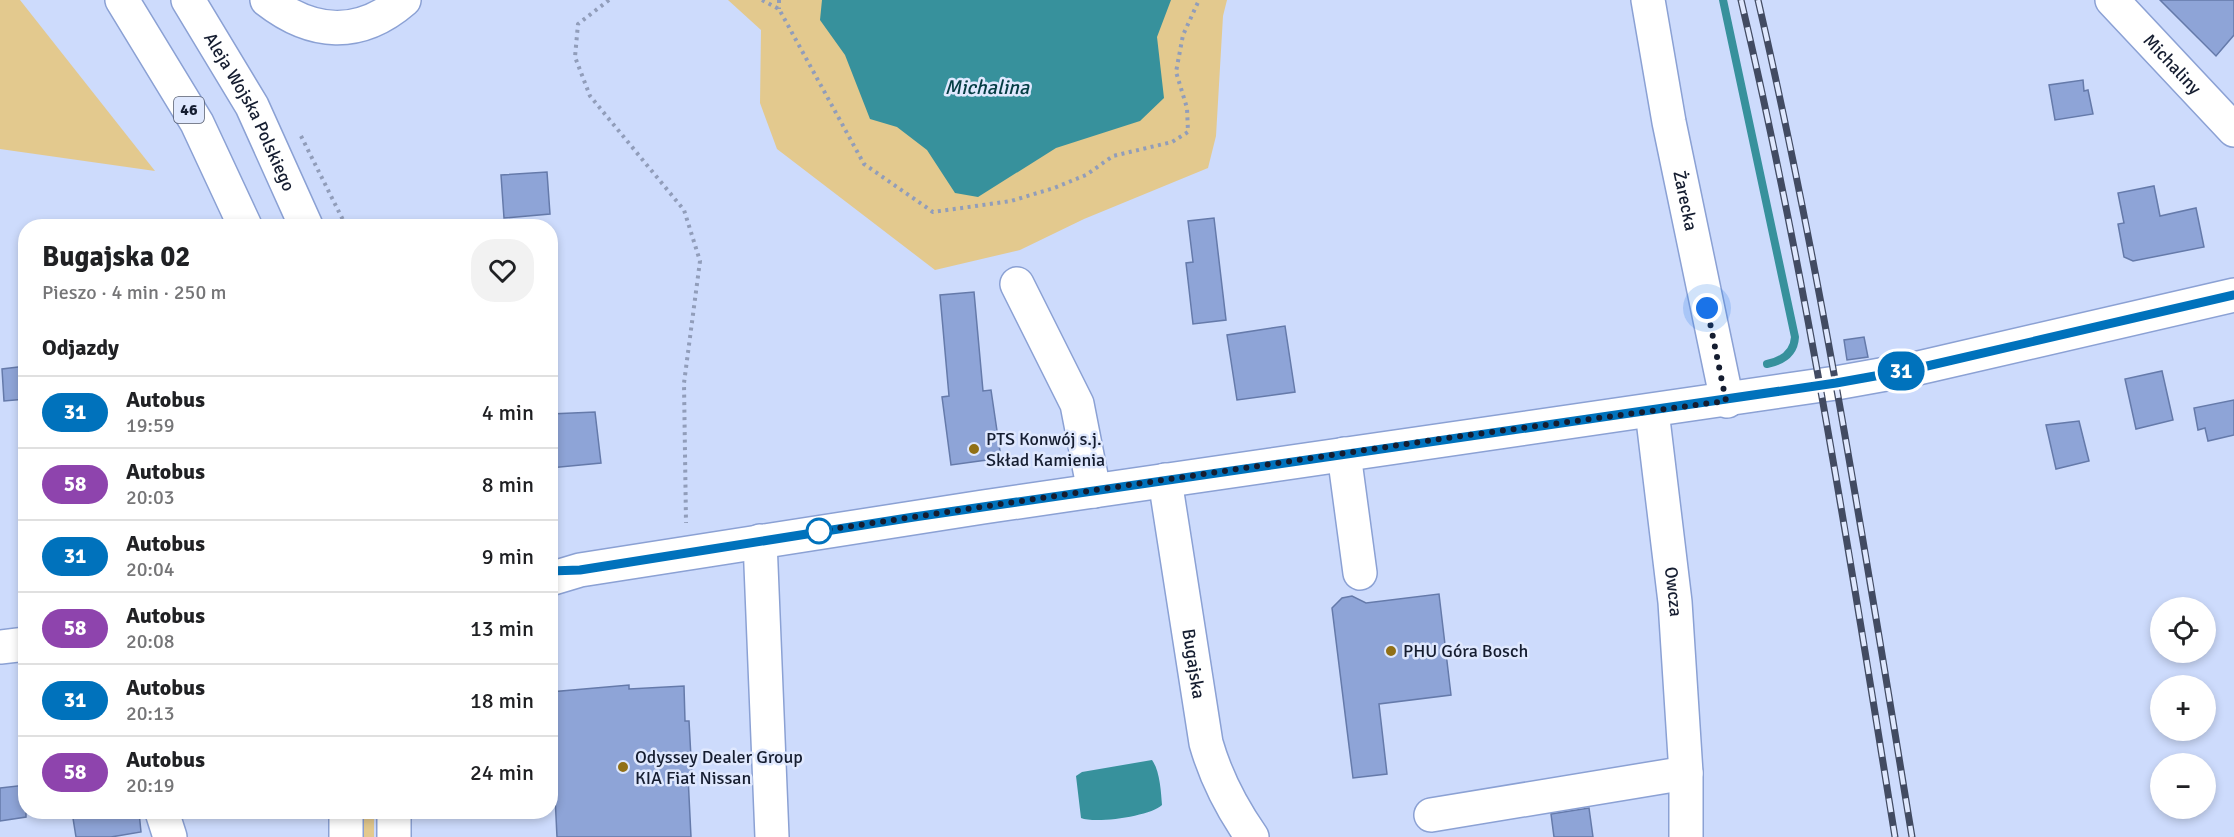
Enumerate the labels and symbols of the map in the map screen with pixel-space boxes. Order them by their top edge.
street label: Aleja Wojska Polskiego [199,29,300,195]
street label: Michaliny [2139,29,2206,99]
water label: Michalina [945,75,1030,100]
road number: 46 [174,97,204,123]
street label: Żarecka [1668,168,1702,233]
your location [1692,293,1722,323]
line badge: 31 [1874,352,1928,391]
place label: PTS Konwój s.j. Skład Kamienia [986,428,1105,471]
marker: PTS Konwój s.j. Skład Kamienia [967,442,981,456]
unlabelled marker [806,518,832,544]
street label: Owcza [1660,565,1687,617]
street label: Bugajska [1177,627,1210,700]
place label: PHU Góra Bosch [1403,640,1528,662]
marker: PHU Góra Bosch [1384,644,1398,658]
place label: Odyssey Dealer Group KIA Fiat Nissan [635,746,803,789]
marker: Odyssey Dealer Group KIA Fiat Nissan [616,760,630,774]

